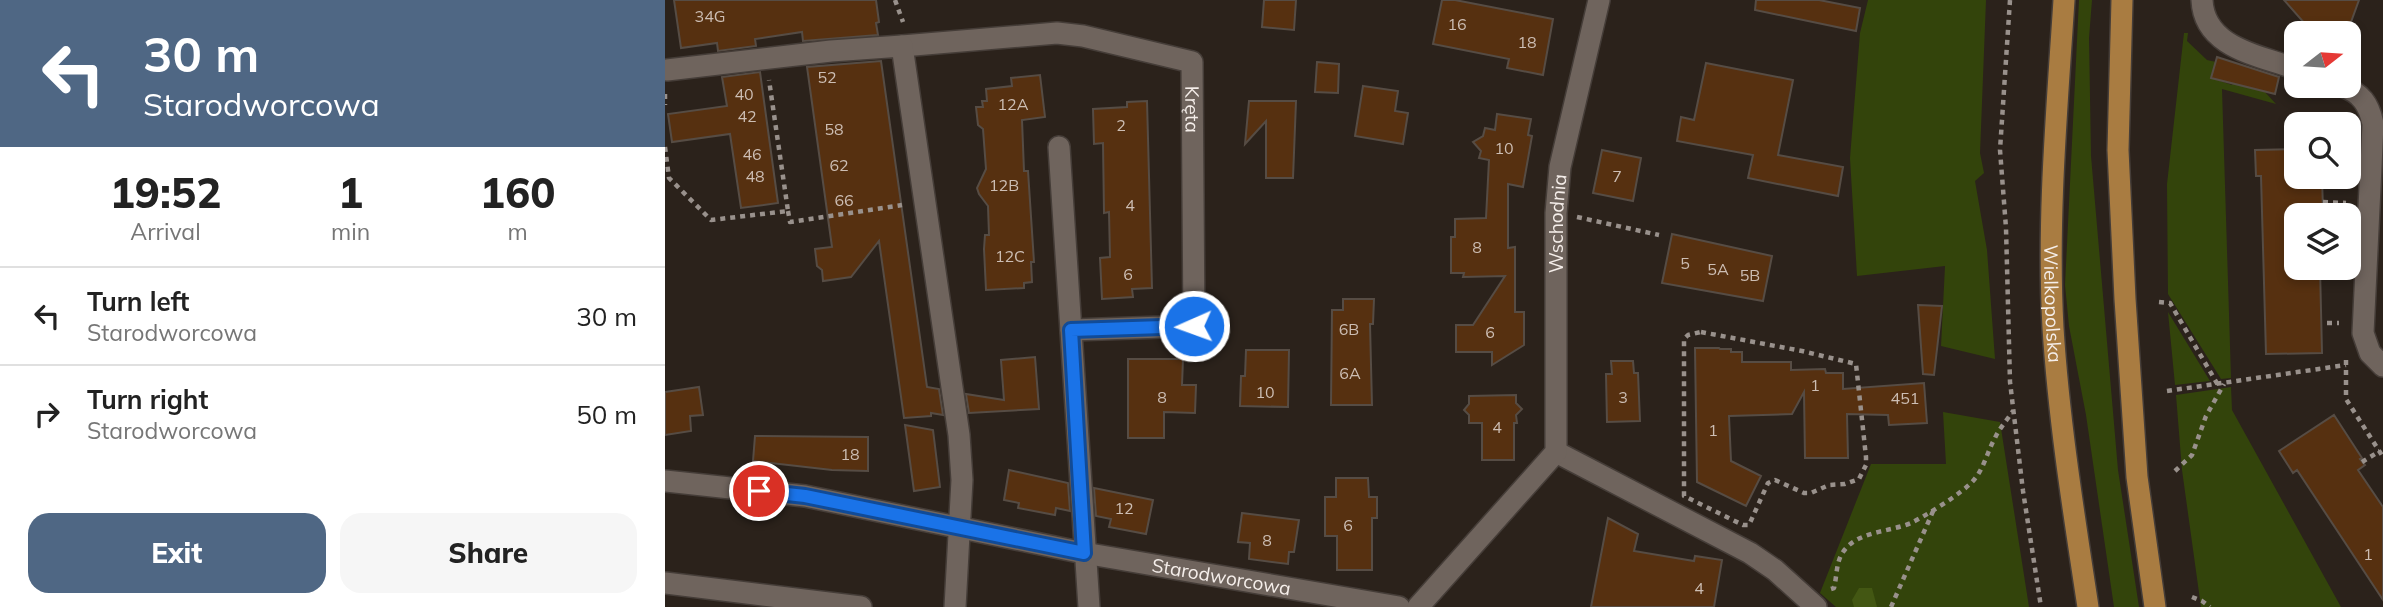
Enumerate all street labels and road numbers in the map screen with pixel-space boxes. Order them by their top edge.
street label: Kręta [1180,86,1205,133]
street label: Wschodnia [1544,173,1571,273]
street label: Wielkopolska [2039,244,2068,364]
street label: Starodworcowa [1150,553,1293,600]

